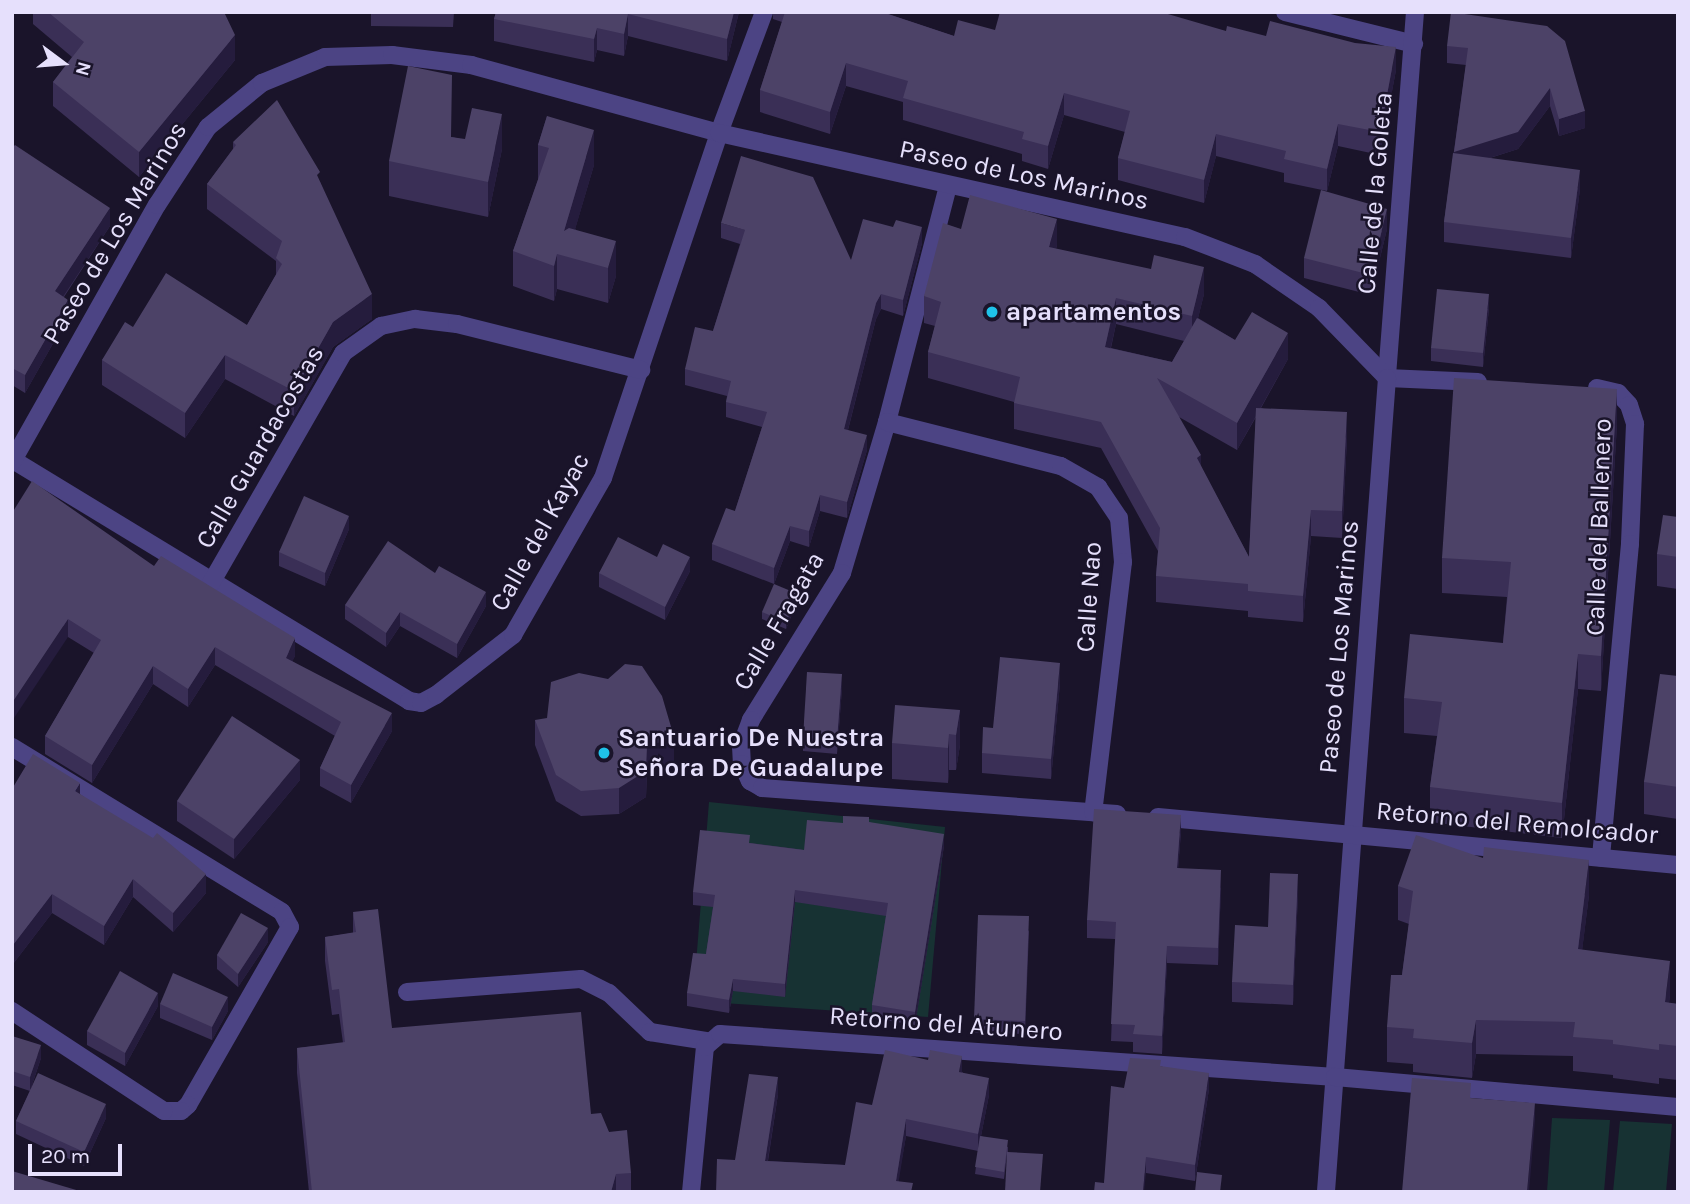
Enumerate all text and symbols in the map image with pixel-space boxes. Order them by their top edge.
north arrow [28,28,98,98]
text: N [71,59,96,78]
street label: Calle de la Goleta [1351,91,1399,295]
street label: Paseo de Los Marinos [36,116,194,350]
street label: Paseo de Los Marinos [896,133,1152,217]
place label: apartamentos [1006,296,1181,328]
marker: apartamentos [984,304,1000,320]
street label: Calle Guardacostas [189,340,331,554]
street label: Calle del Ballenero [1580,418,1618,636]
street label: Calle del Kayac [484,447,596,617]
street label: Paseo de Los Marinos [1312,519,1366,775]
street label: Calle Nao [1070,541,1108,653]
street label: Calle Fragata [727,546,831,696]
place label: Santuario De Nuestra Señora De Guadalupe [618,722,884,784]
marker: Santuario De Nuestra Señora De Guadalupe [596,745,612,761]
street label: Retorno del Remolcador [1375,795,1659,851]
street label: Retorno del Atunero [828,1000,1064,1048]
scale bar [32,1130,126,1174]
text: 20 m [41,1144,90,1168]

